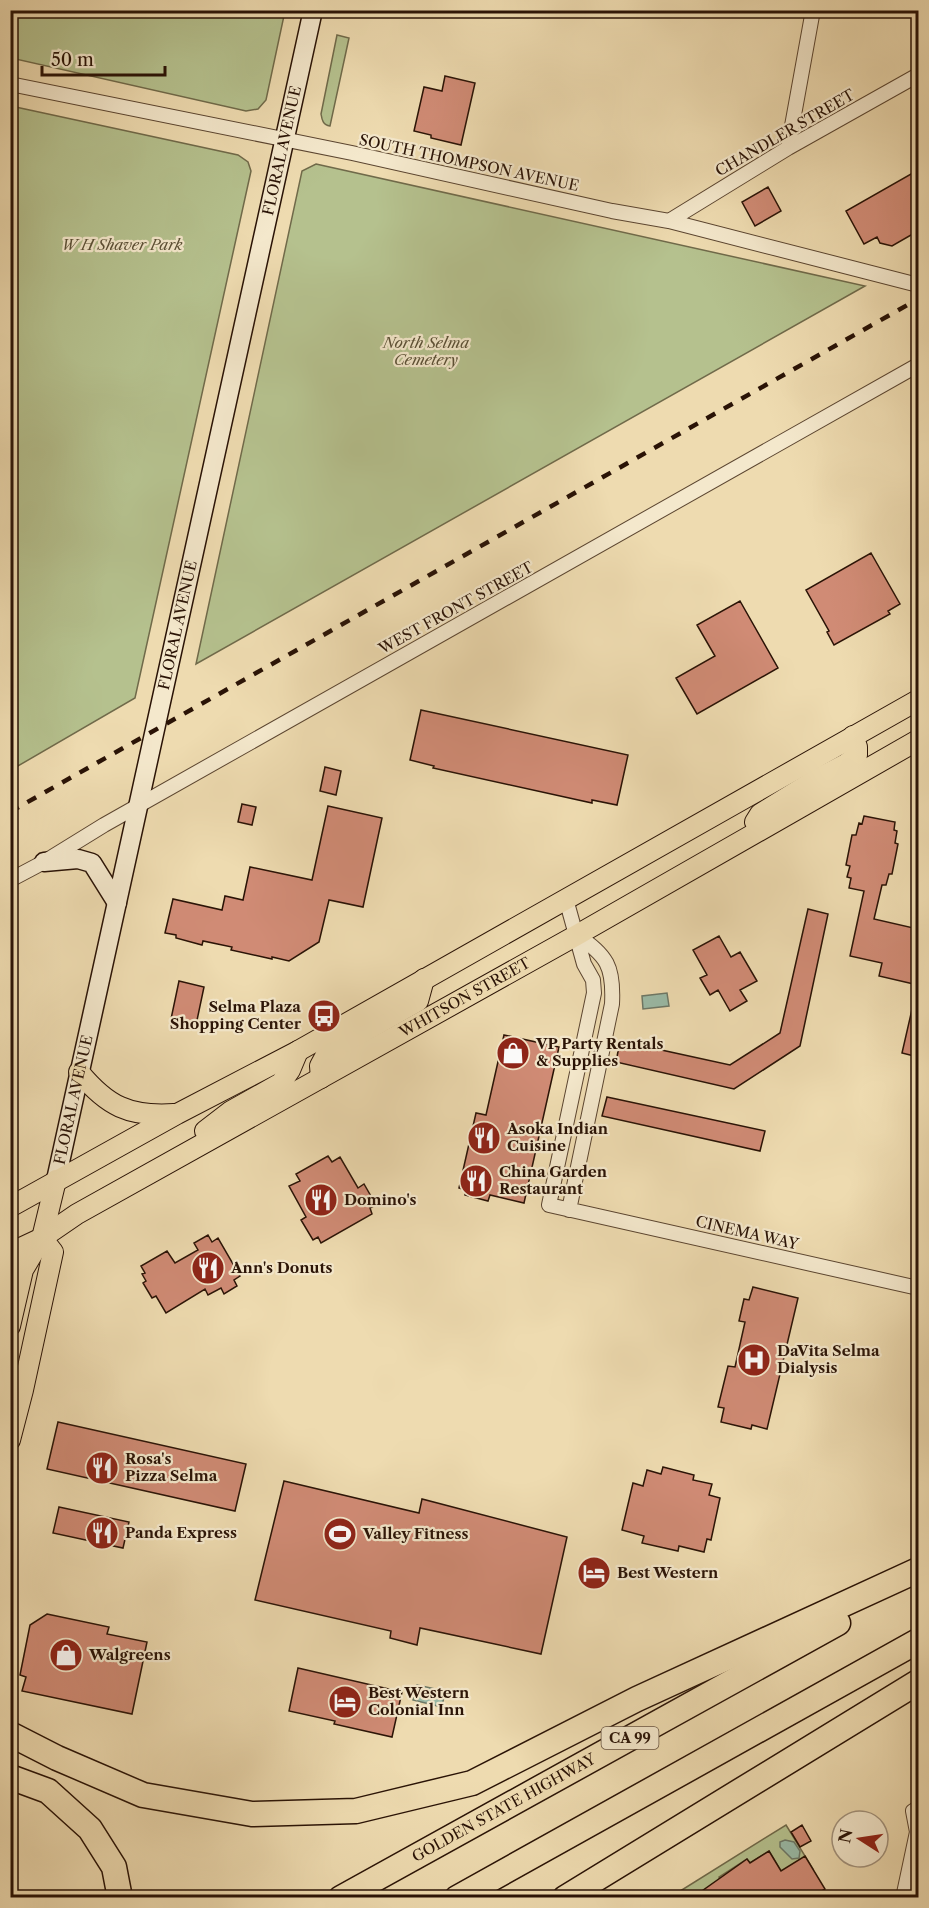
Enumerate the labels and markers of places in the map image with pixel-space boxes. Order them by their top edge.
place label: Selma Plaza Shopping Center [170,997,302,1033]
bus stop icon: Selma Plaza Shopping Center [306,998,342,1034]
place label: VP Party Rentals & Supplies [535,1034,663,1070]
shop icon: VP Party Rentals & Supplies [495,1035,531,1071]
place label: Asoka Indian Cuisine [506,1119,609,1155]
restaurant icon: Asoka Indian Cuisine [466,1120,502,1156]
place label: China Garden Restaurant [499,1162,608,1198]
restaurant icon: China Garden Restaurant [458,1163,494,1199]
restaurant icon: Domino's [303,1182,339,1218]
place label: Domino's [344,1190,417,1209]
restaurant icon: Ann's Donuts [190,1250,226,1286]
place label: Ann's Donuts [230,1258,333,1277]
place label: DaVita Selma Dialysis [777,1341,880,1377]
hospital icon: DaVita Selma Dialysis [736,1342,772,1378]
place label: Rosa's Pizza Selma [125,1449,218,1485]
restaurant icon: Rosa's Pizza Selma [84,1450,120,1486]
restaurant icon: Panda Express [84,1515,120,1551]
sports icon: Valley Fitness [322,1516,358,1552]
place label: Panda Express [125,1523,237,1542]
place label: Valley Fitness [362,1524,468,1543]
hotel icon: Best Western [576,1555,612,1591]
place label: Best Western [617,1563,719,1582]
shop icon: Walgreens [48,1637,84,1673]
place label: Walgreens [88,1645,171,1664]
place label: Best Western Colonial Inn [368,1683,470,1719]
hotel icon: Best Western Colonial Inn [327,1684,363,1720]

